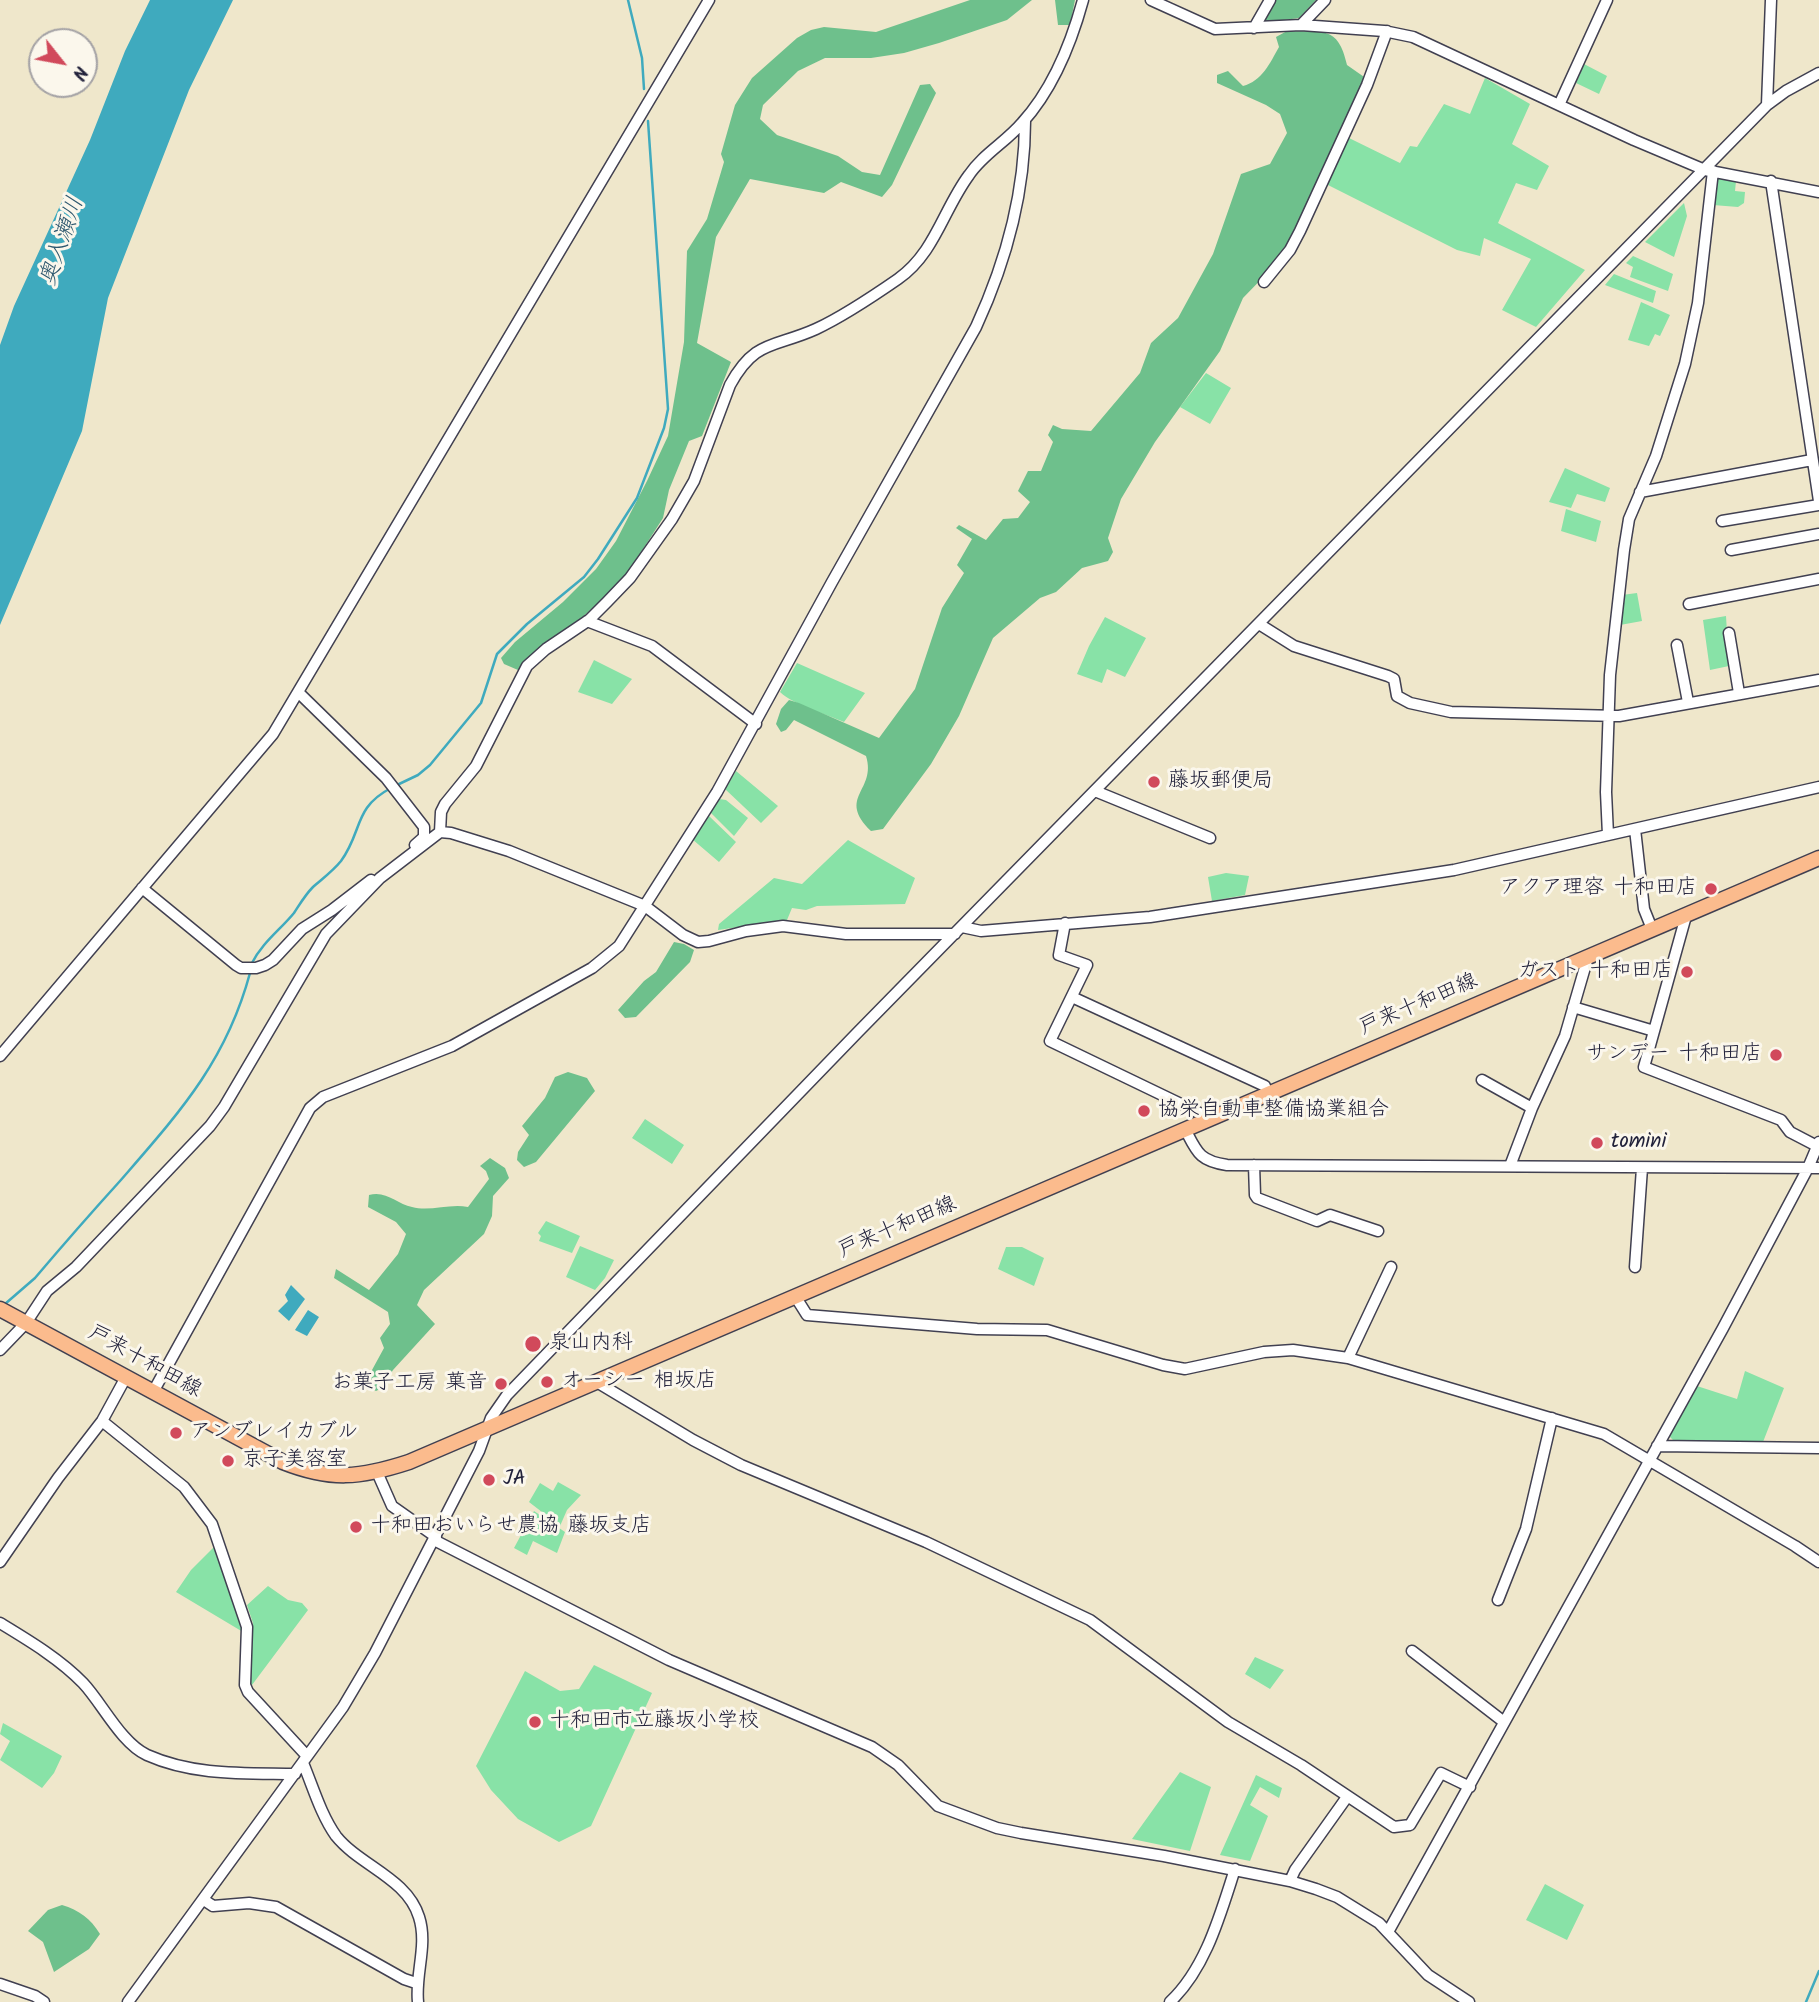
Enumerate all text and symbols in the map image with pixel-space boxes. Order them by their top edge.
north arrow [28,28,98,98]
text: N [63,60,95,86]
water label: 奥入瀬川 [36,194,92,290]
place label: 藤坂郵便局 [1168,769,1273,795]
marker: 藤坂郵便局 [1146,774,1162,790]
place label: アクア理容 十和田店 [1500,876,1697,902]
marker: アクア理容 十和田店 [1703,881,1719,897]
place label: ガスト 十和田店 [1518,959,1673,985]
marker: ガスト 十和田店 [1679,964,1695,980]
street label: 戸来十和田線 [1356,970,1482,1042]
place label: サンデー 十和田店 [1586,1042,1762,1068]
marker: サンデー 十和田店 [1768,1047,1784,1063]
place label: 協栄自動車整備協業組合 [1158,1098,1389,1124]
marker: 協栄自動車整備協業組合 [1136,1103,1152,1119]
place label: tomini [1611,1130,1667,1156]
marker: tomini [1589,1135,1605,1151]
street label: 戸来十和田線 [835,1193,961,1265]
street label: 戸来十和田線 [83,1321,205,1405]
place label: 泉山内科 [549,1331,633,1357]
marker: 泉山内科 [523,1334,543,1354]
place label: オーシー 相坂店 [561,1369,716,1395]
place label: お菓子工房 菓音 [332,1371,487,1397]
marker: オーシー 相坂店 [539,1374,555,1390]
marker: お菓子工房 菓音 [493,1376,509,1392]
place label: アンブレイカブル [190,1420,358,1446]
marker: アンブレイカブル [168,1425,184,1441]
place label: 京子美容室 [242,1448,347,1474]
marker: 京子美容室 [220,1453,236,1469]
place label: JA [503,1467,526,1493]
marker: JA [481,1472,497,1488]
place label: 十和田おいらせ農協 藤坂支店 [370,1514,651,1540]
marker: 十和田おいらせ農協 藤坂支店 [348,1519,364,1535]
place label: 十和田市立藤坂小学校 [549,1709,759,1735]
marker: 十和田市立藤坂小学校 [527,1714,543,1730]

